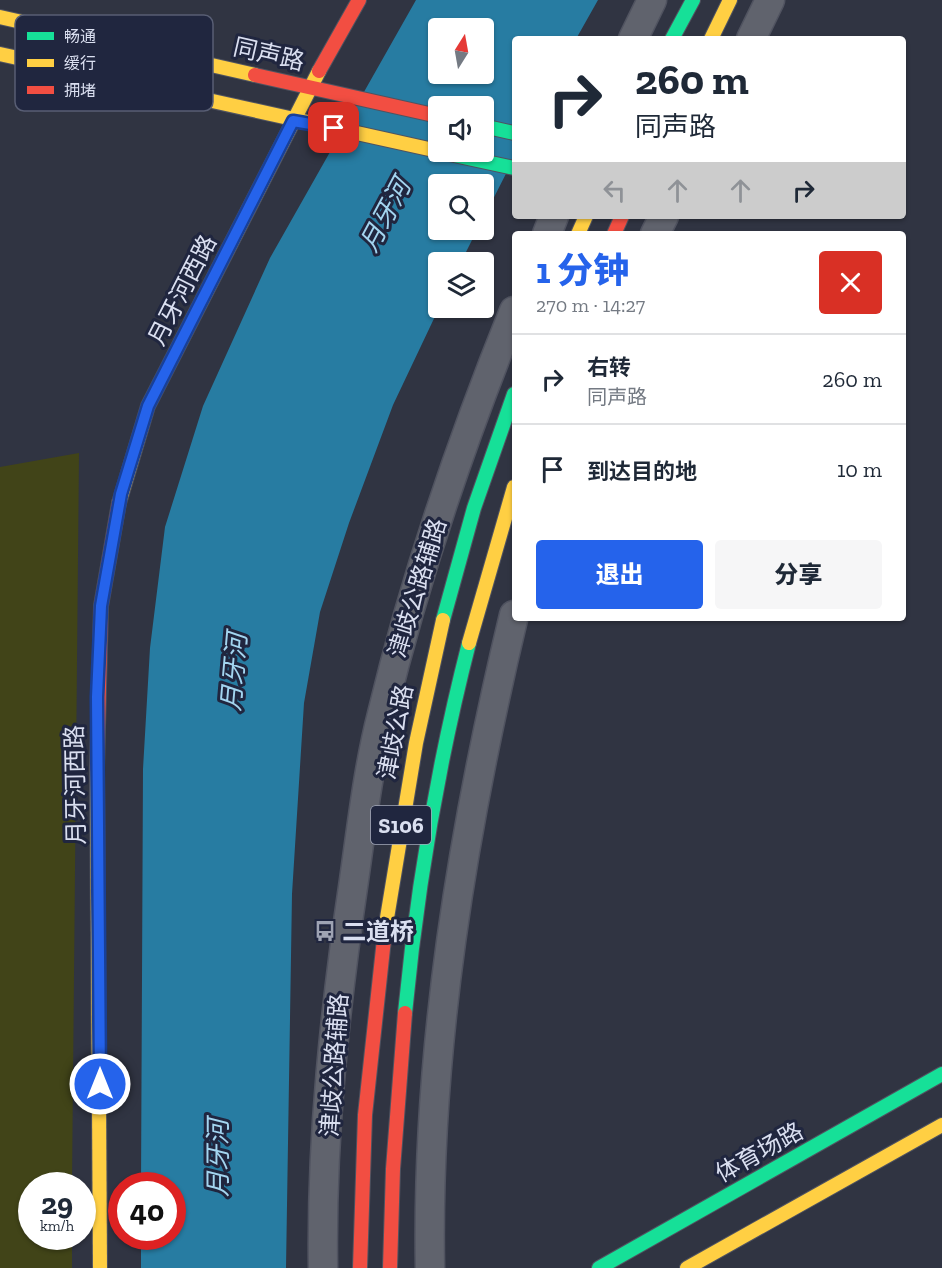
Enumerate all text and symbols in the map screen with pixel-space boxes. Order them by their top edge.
legend [15,15,213,111]
north arrow [428,18,494,84]
map controls [428,18,494,318]
text: 畅通 [64,27,96,46]
street label: 同声路 [231,32,307,76]
text: 缓行 [64,54,96,73]
text: 260 m [635,54,749,105]
icon: right [536,60,614,138]
text: 拥堵 [64,81,96,100]
button: sound [428,96,494,162]
pin [308,102,359,153]
icon: arrive [317,111,350,144]
text: 同声路 [635,111,716,143]
water label: 月牙河 [353,169,420,257]
button: search [428,174,494,240]
icon: left [598,174,631,207]
icon: ahead [661,174,694,207]
icon: ahead [724,174,757,207]
icon: right [787,174,820,207]
street label: 月牙河西路 [142,230,222,350]
text: 1 分钟 [536,249,629,292]
button: close [819,251,882,314]
button: layers [428,252,494,318]
text: 270 m · 14:27 [536,293,645,317]
text: 右转 [587,354,631,381]
icon: right [536,363,569,396]
text: 260 m [822,366,882,393]
text: 同声路 [587,385,647,409]
icon: arrive [536,453,569,486]
text: 10 m [837,456,882,483]
text: 到达目的地 [587,458,697,485]
street label: 津歧公路辅路 [382,515,452,661]
button: 退出 [536,540,703,609]
button: 分享 [715,540,882,609]
water label: 月牙河 [215,627,254,712]
street label: 津歧公路 [372,682,418,782]
street label: 月牙河西路 [59,725,91,845]
road number: S106 [371,806,431,844]
place label: 二道桥 [342,917,414,946]
bus stop icon: 二道桥 [313,919,337,943]
street label: 津歧公路辅路 [315,992,353,1138]
position arrow [68,1052,132,1116]
water label: 月牙河 [202,1114,234,1197]
street label: 体育场路 [710,1116,808,1188]
speed limit sign: 40 [108,1172,186,1250]
text: 29 [41,1186,73,1222]
text: km/h [40,1217,74,1235]

